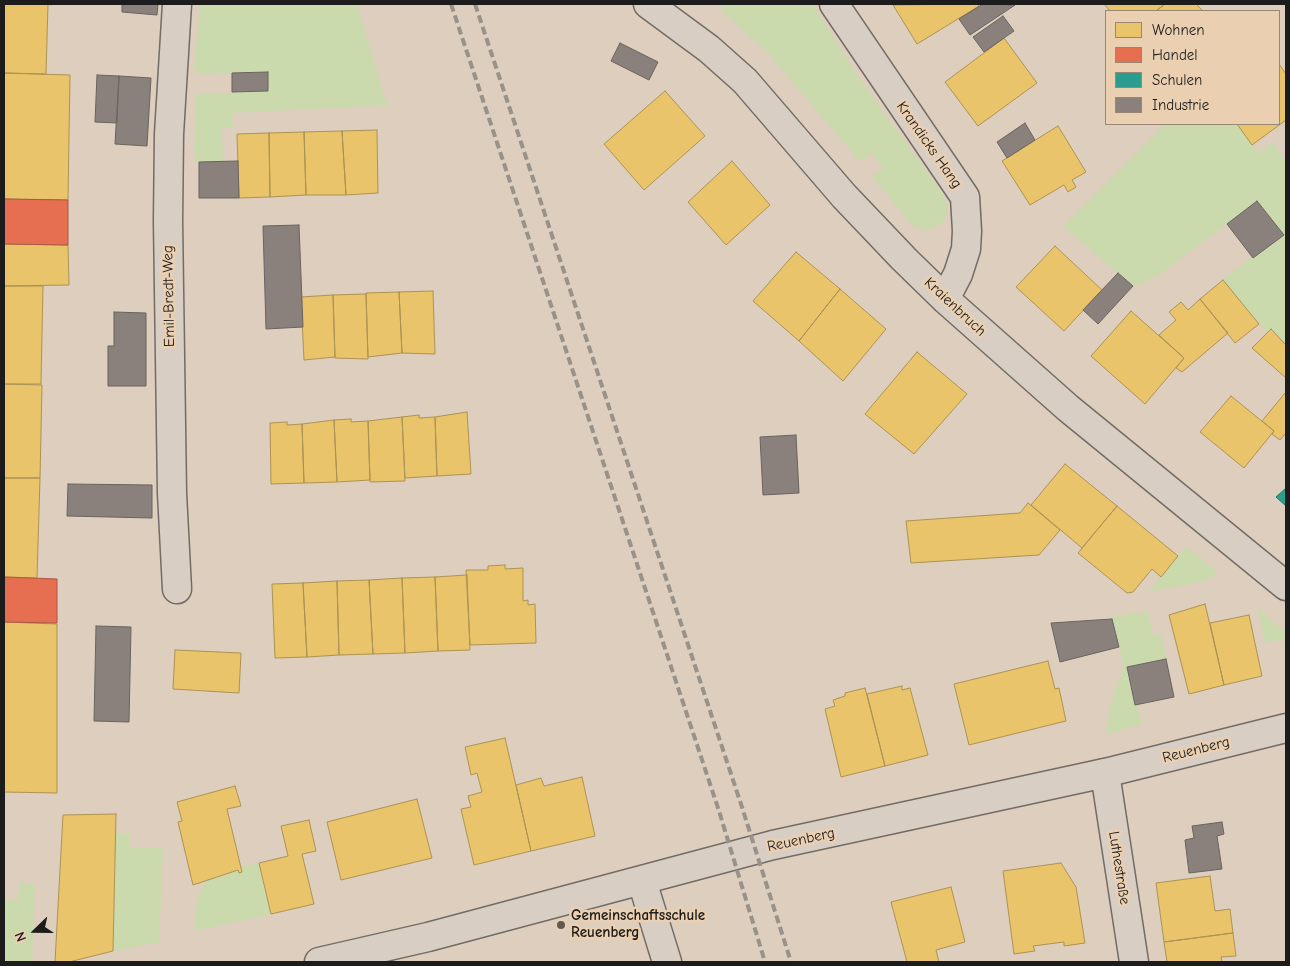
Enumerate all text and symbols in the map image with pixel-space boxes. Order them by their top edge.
legend [1105,10,1280,125]
text: Wohnen [1152,21,1205,39]
text: Handel [1152,46,1198,64]
text: Schulen [1152,71,1202,89]
text: Industrie [1152,96,1209,114]
street label: Krandicks Hang [892,98,966,192]
street label: Emil-Bredt-Weg [159,245,179,347]
street label: Kraienbruch [920,274,990,340]
street label: Reuenberg [1160,733,1232,767]
street label: Reuenberg [766,824,836,856]
street label: Luthestraße [1104,830,1134,906]
north arrow [10,906,60,956]
place label: Gemeinschaftsschule Reuenberg [571,907,705,942]
marker: Gemeinschaftsschule Reuenberg [555,919,567,931]
text: N [11,929,30,944]

